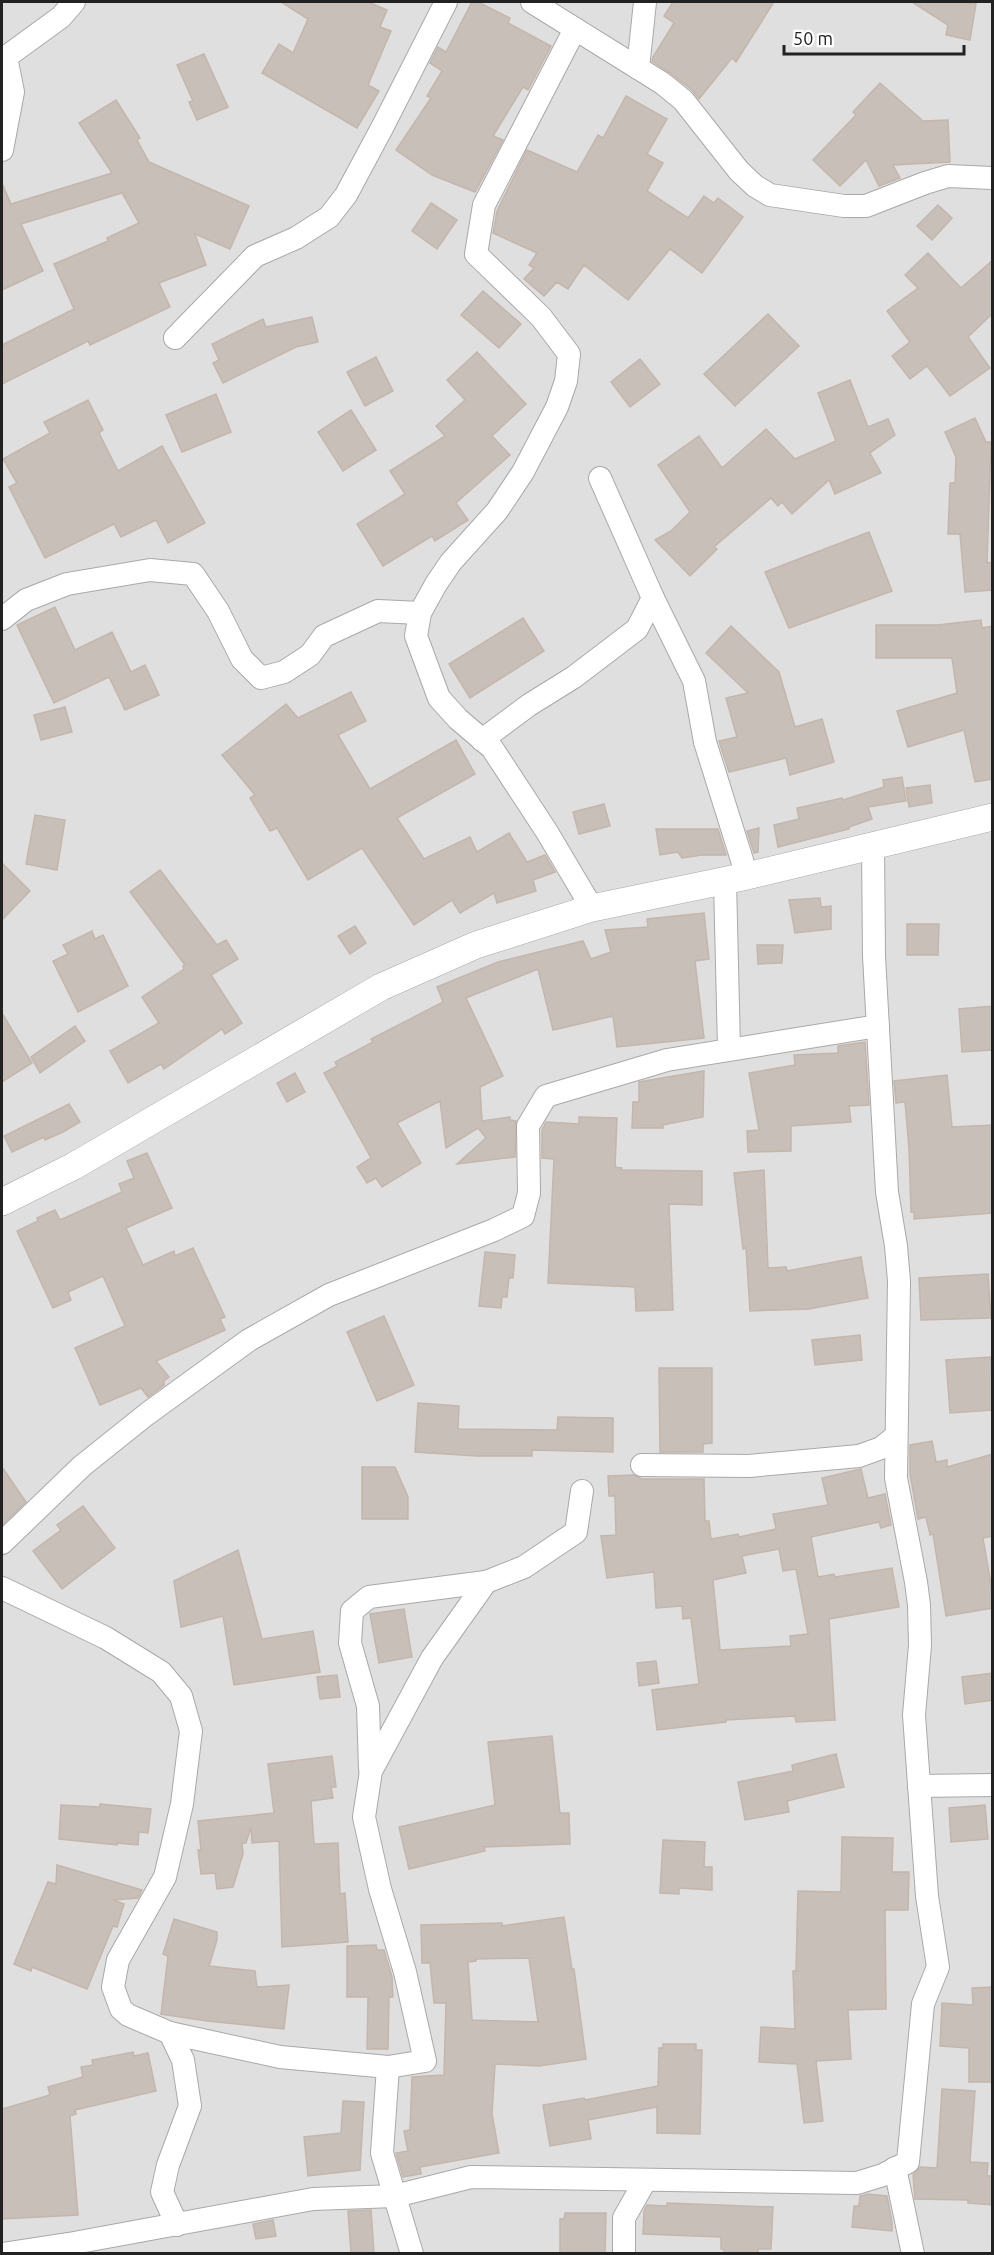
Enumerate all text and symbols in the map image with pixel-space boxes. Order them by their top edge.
scale bar [784,18,964,56]
text: 50 m [793,28,833,48]

